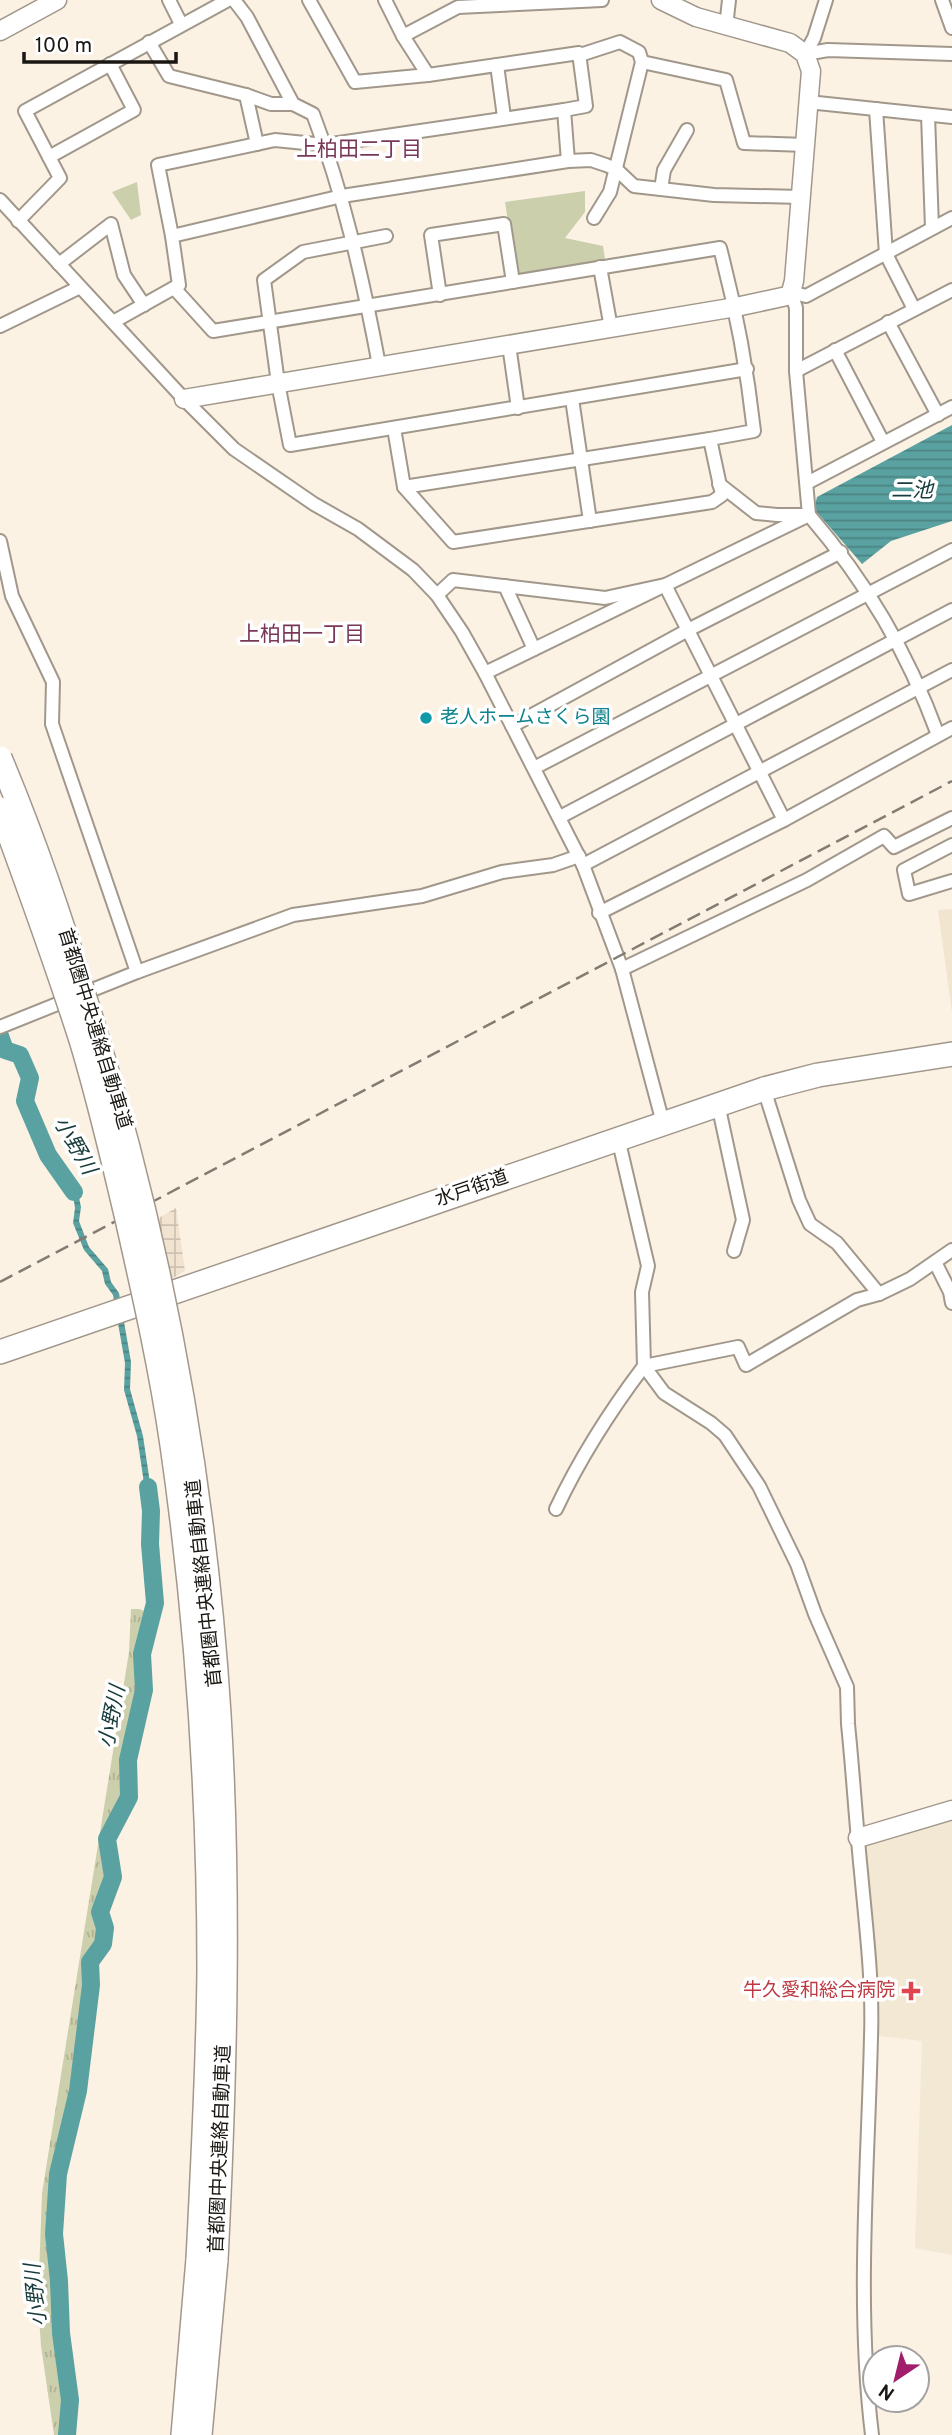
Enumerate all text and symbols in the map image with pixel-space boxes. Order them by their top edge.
scale bar [24,21,177,65]
text: 100 m [35,33,92,60]
district label: 上柏田二丁目 [296,137,422,164]
water label: 二池 [891,478,935,505]
district label: 上柏田一丁目 [239,622,365,649]
place label: 老人ホームさくら園 [440,706,610,730]
marker: 老人ホームさくら園 [418,710,434,726]
street label: 首都圏中央連絡自動車道 [52,926,136,1132]
water label: 小野川 [47,1112,102,1182]
street label: 水戸街道 [432,1165,512,1213]
street label: 首都圏中央連絡自動車道 [182,1478,228,1688]
water label: 小野川 [94,1682,133,1750]
place label: 牛久愛和総合病院 [743,1979,895,2003]
marker: 牛久愛和総合病院 [901,1981,921,2001]
street label: 首都圏中央連絡自動車道 [205,2044,237,2254]
water label: 小野川 [20,2260,54,2328]
north arrow [861,2344,931,2414]
text: N [875,2378,900,2405]

